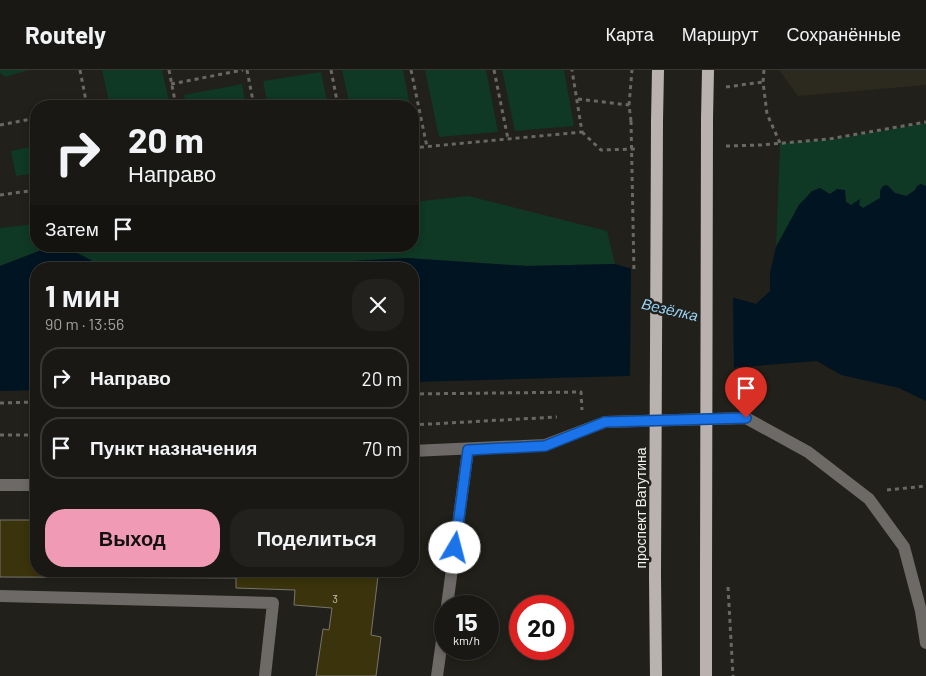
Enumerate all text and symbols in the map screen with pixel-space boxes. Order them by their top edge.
text: Routely [25,20,106,49]
text: Карта [606,23,654,45]
text: Маршрут [682,23,758,45]
text: Сохранённые [786,23,901,45]
text: 20 m [128,118,204,160]
icon: right [45,120,110,185]
text: Направо [128,160,216,186]
icon: arrive [109,215,137,243]
text: Затем [45,217,99,240]
text: 1 мин [45,277,120,313]
button: close [352,279,404,331]
water label: Везёлка [640,294,700,324]
text: 90 m · 13:56 [45,314,124,333]
icon: right [47,364,75,392]
text: Направо [90,366,171,389]
text: 20 m [362,367,402,390]
pin [725,367,767,418]
icon: arrive [732,374,760,402]
icon: arrive [47,434,75,462]
text: Пункт назначения [90,436,257,459]
text: 70 m [363,437,402,460]
street label: проспект Ватутина [632,447,649,569]
button: Выход [45,509,220,567]
button: Поделиться [230,509,404,567]
position arrow [428,521,480,573]
house number: 3 [332,592,338,605]
speed limit sign: 20 [509,595,574,660]
text: 15 [455,606,478,636]
text: km/h [453,633,480,647]

